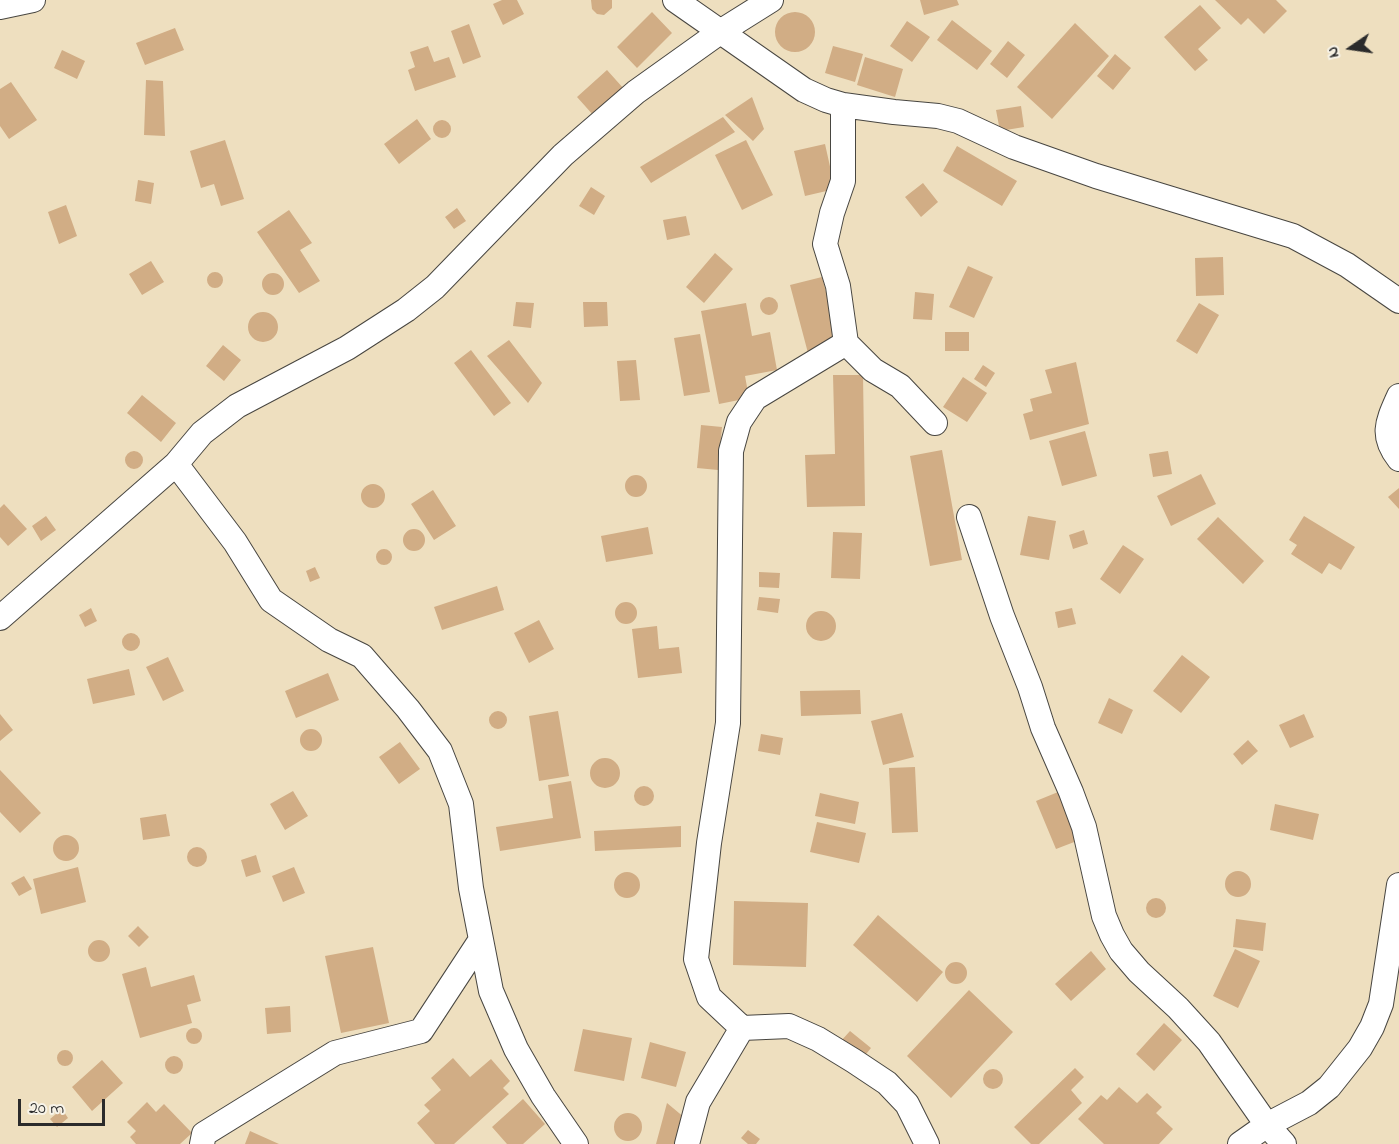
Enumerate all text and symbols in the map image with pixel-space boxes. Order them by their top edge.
north arrow [1321,18,1381,78]
text: N [1321,44,1346,60]
scale bar [21,1087,108,1125]
text: 20 m [29,1096,64,1122]

